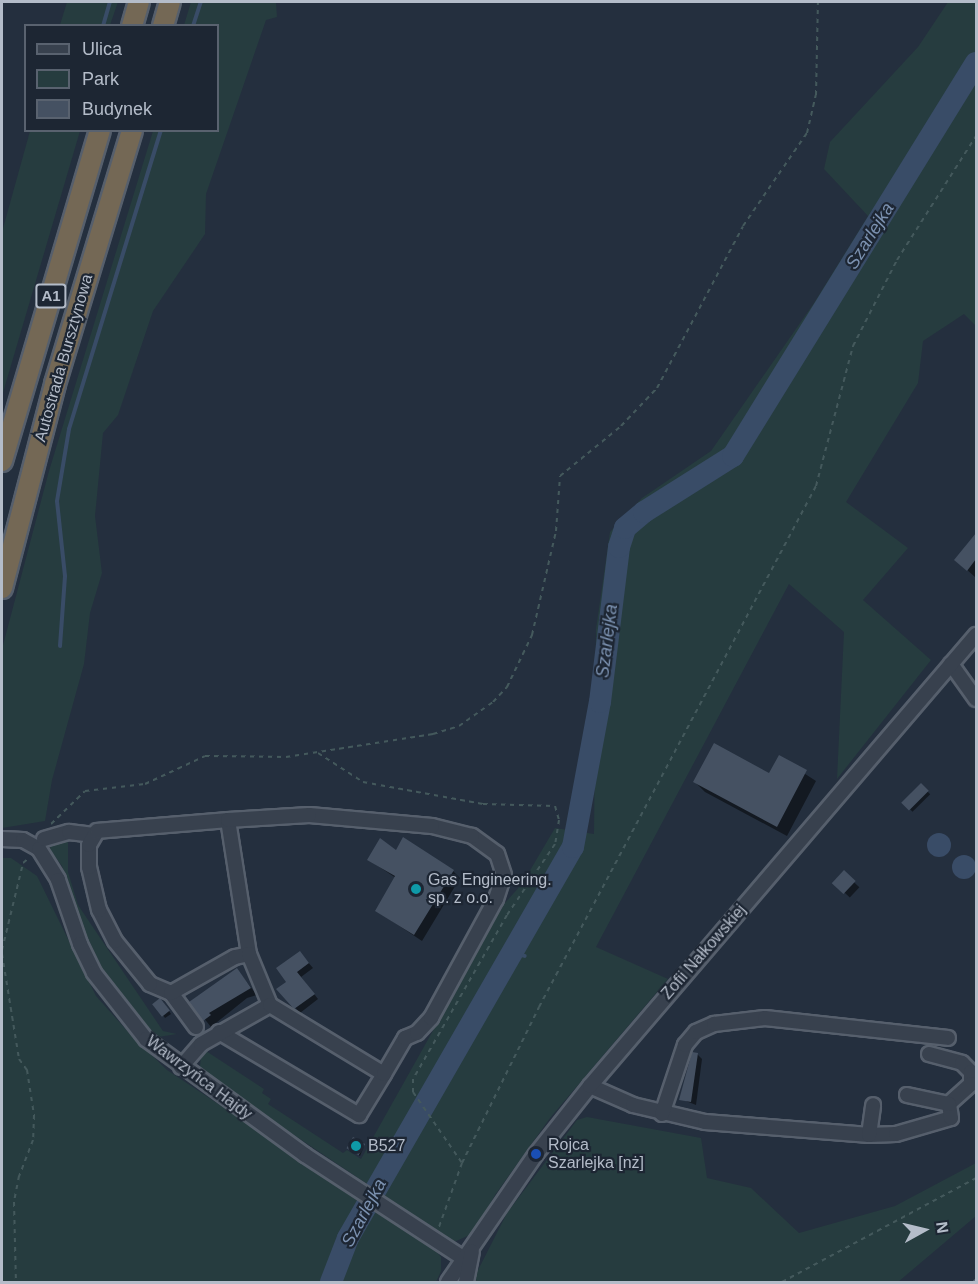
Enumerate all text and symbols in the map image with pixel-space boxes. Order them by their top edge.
legend [24,24,219,132]
text: Ulica [82,39,122,59]
text: Park [82,69,119,89]
text: Budynek [82,99,152,119]
water label: Szarlejka [841,199,899,273]
street label: Autostrada Bursztynowa [31,272,97,444]
road number: A1 [34,284,68,308]
water label: Szarlejka [592,603,622,679]
place label: Gas Engineering. sp. z o.o. [428,870,552,908]
marker: Gas Engineering. sp. z o.o. [409,882,423,896]
street label: Zofii Nałkowskiej [658,901,750,1003]
street label: Wawrzyńca Hajdy [142,1032,256,1124]
place label: Rojca Szarlejka [nż] [548,1135,644,1173]
place label: B527 [368,1136,405,1156]
marker: B527 [349,1139,363,1153]
marker: Rojca Szarlejka [nż] [529,1147,543,1161]
water label: Szarlejka [337,1175,391,1251]
north arrow [894,1200,954,1260]
text: N [933,1221,952,1234]

